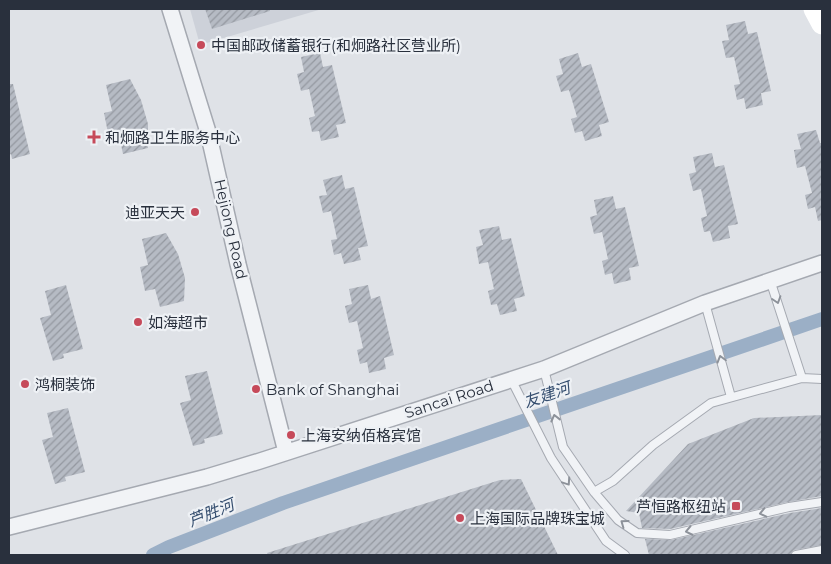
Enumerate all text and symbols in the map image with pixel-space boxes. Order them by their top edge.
place label: 中国邮政储蓄银行(和炯路社区营业所) [211,36,461,55]
marker: 中国邮政储蓄银行(和炯路社区营业所) [195,39,207,51]
place label: 和炯路卫生服务中心 [105,128,240,147]
marker: 和炯路卫生服务中心 [87,130,101,144]
street label: Hejiong Road [210,177,252,281]
place label: 迪亚天天 [125,203,185,222]
marker: 迪亚天天 [189,206,201,218]
one-way arrow [771,296,781,304]
place label: 如海超市 [148,313,208,332]
marker: 如海超市 [132,316,144,328]
one-way arrow [716,355,727,364]
place label: 鸿桐装饰 [35,375,95,394]
street label: Sancai Road [402,376,496,422]
water label: 友建河 [521,377,576,412]
marker: 鸿桐装饰 [19,378,31,390]
place label: Bank of Shanghai [266,380,399,399]
marker: Bank of Shanghai [250,383,262,395]
one-way arrow [550,413,561,422]
place label: 上海安纳佰格宾馆 [301,426,421,445]
marker: 上海安纳佰格宾馆 [285,429,297,441]
one-way arrow [560,477,570,486]
water label: 芦胜河 [185,494,240,531]
place label: 芦恒路枢纽站 [636,497,726,516]
marker: 芦恒路枢纽站 [730,500,742,512]
one-way arrow [759,507,768,518]
place label: 上海国际品牌珠宝城 [470,509,605,528]
marker: 上海国际品牌珠宝城 [454,512,466,524]
one-way arrow [621,521,630,529]
one-way arrow [685,526,694,536]

